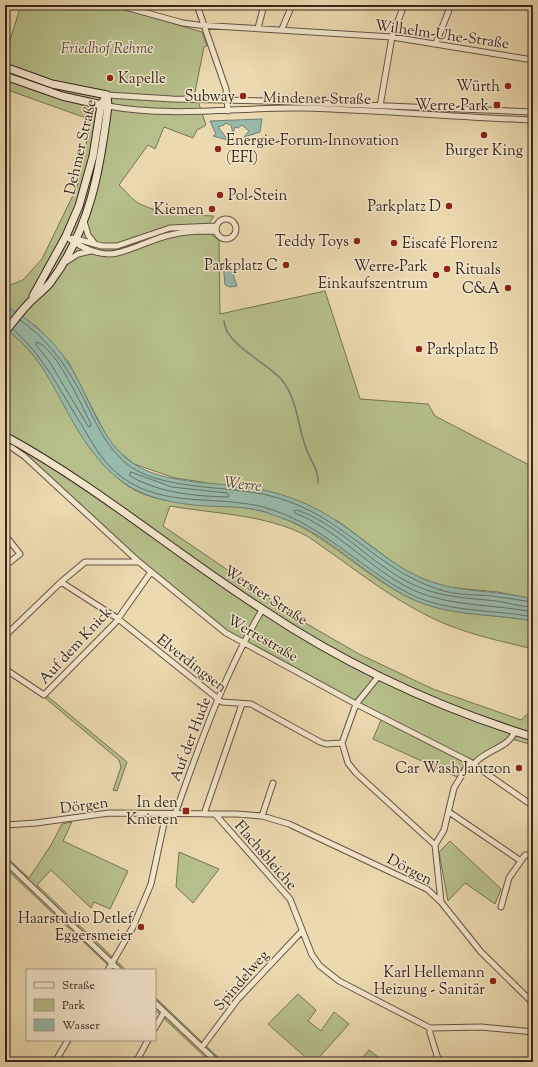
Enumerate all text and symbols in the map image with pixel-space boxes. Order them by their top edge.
street label: Wilhelm-Uhe-Straße [373,16,510,55]
park label: Friedhof Rehme [61,39,153,60]
place label: Kapelle [118,69,166,90]
marker: Kapelle [105,73,115,83]
place label: Würth [456,77,500,98]
marker: Würth [503,81,513,91]
place label: Subway [184,87,236,108]
street label: Mindener Straße [263,88,371,111]
marker: Subway [238,91,248,101]
place label: Werre-Park [415,96,489,117]
street label: Dehmer Straße [60,98,103,197]
marker: Werre-Park [492,100,502,110]
marker: Burger King [479,130,489,140]
place label: Energie-Forum-Innovation (EFI) [226,131,399,169]
place label: Burger King [445,141,523,162]
marker: Energie-Forum-Innovation (EFI) [213,144,223,154]
place label: Pol-Stein [228,186,287,207]
marker: Pol-Stein [215,190,225,200]
place label: Parkplatz D [367,197,441,218]
place label: Kiemen [154,200,204,221]
marker: Parkplatz D [444,201,454,211]
marker: Kiemen [207,204,217,214]
place label: Teddy Toys [275,232,349,253]
place label: Eiscafé Florenz [402,234,498,255]
marker: Teddy Toys [352,236,362,246]
marker: Eiscafé Florenz [389,238,399,248]
place label: Parkplatz C [204,256,278,277]
place label: Werre-Park Einkaufszentrum [318,257,429,295]
marker: Parkplatz C [281,260,291,270]
place label: Rituals [455,260,501,281]
marker: Rituals [442,264,452,274]
marker: Werre-Park Einkaufszentrum [431,270,441,280]
place label: C&A [462,279,500,300]
marker: C&A [503,283,513,293]
place label: Parkplatz B [427,340,499,361]
marker: Parkplatz B [414,344,424,354]
water label: Werre [223,472,263,499]
street label: Werster Straße [219,561,311,631]
street label: Auf dem Knick [35,603,117,689]
street label: Werrestraße [223,610,302,668]
street label: Elverdingsen [152,630,231,698]
street label: Auf der Hude [166,694,217,785]
place label: Car Wash Jantzon [395,759,511,780]
marker: Car Wash Jantzon [514,763,524,773]
street label: Dörgen [59,793,110,820]
place label: In den Knieten [126,793,178,831]
marker: In den Knieten [181,806,191,816]
street label: Flachsbleiche [229,817,301,895]
street label: Dörgen [383,850,436,891]
place label: Haarstudio Detlef Eggersmeier [18,909,134,947]
marker: Haarstudio Detlef Eggersmeier [136,922,146,932]
street label: Spindelweg [210,946,275,1016]
place label: Karl Hellemann Heizung - Sanitär [374,963,485,1001]
legend [26,969,156,1041]
marker: Karl Hellemann Heizung - Sanitär [488,976,498,986]
text: Straße [62,977,96,995]
text: Park [62,997,85,1015]
text: Wasser [62,1017,100,1035]

